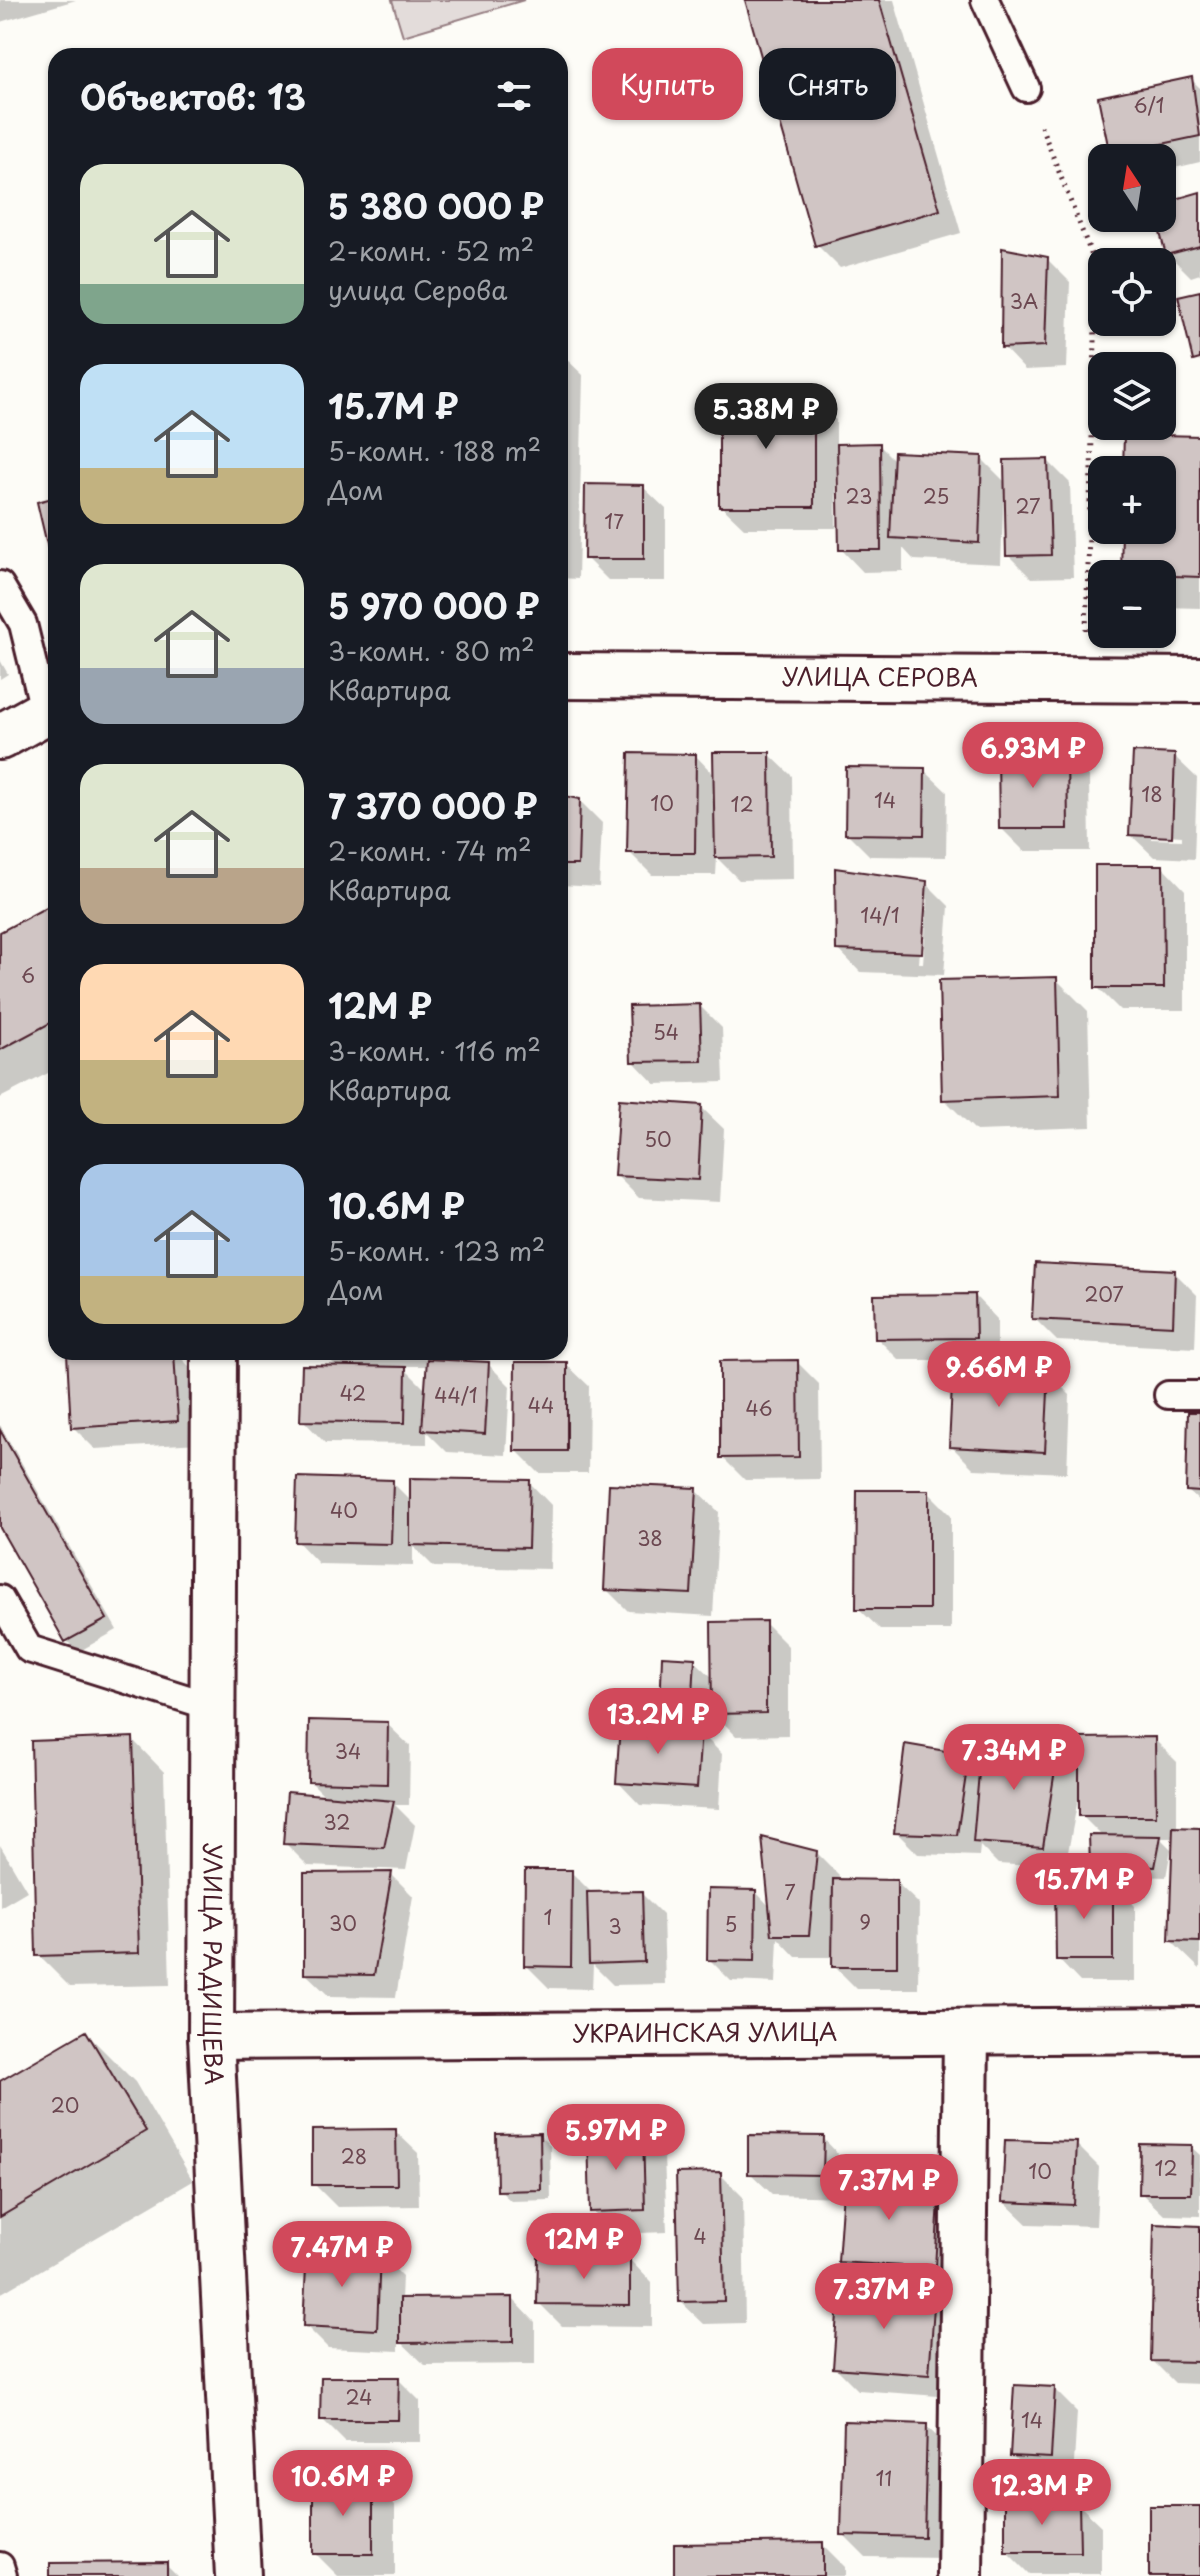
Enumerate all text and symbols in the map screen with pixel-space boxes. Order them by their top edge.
chip: Купить [592,48,743,120]
chip: Снять [759,48,896,120]
text: Объектов: 13 [80,70,306,122]
icon: filters [492,74,536,118]
house number: 6/1 [1133,90,1165,120]
north arrow [1088,144,1176,232]
map controls [1088,144,1176,648]
text: 5 380 000 ₽ [328,179,544,231]
icon: home [144,196,240,292]
text: 2-комн. · 52 m² [328,231,534,270]
button: locate [1088,248,1176,336]
text: улица Серова [328,270,507,309]
house number: 3А [1010,286,1038,316]
button: layers [1088,352,1176,440]
text: 15.7M ₽ [328,379,459,431]
pin: 5.38M ₽ [692,383,840,451]
text: 5.38M ₽ [712,389,820,428]
icon: home [144,396,240,492]
text: 5-комн. · 188 m² [328,431,541,470]
button: + [1088,456,1176,544]
text: Дом [328,470,384,509]
house number: 23 [845,481,873,511]
house number: 25 [923,481,949,511]
house number: 27 [1016,491,1040,521]
house number: 17 [604,506,624,536]
button: − [1088,560,1176,648]
text: 5 970 000 ₽ [328,579,539,631]
icon: home [144,596,240,692]
text: 3-комн. · 80 m² [328,631,535,670]
street label: УЛИЦА СЕРОВА [782,657,978,695]
text: Квартира [328,670,451,709]
pin: 6.93M ₽ [959,722,1107,790]
text: 6.93M ₽ [980,728,1086,767]
text: 7 370 000 ₽ [328,779,538,831]
house number: 18 [1141,779,1163,809]
house number: 14 [874,785,896,815]
house number: 10 [650,788,674,818]
house number: 12 [730,789,754,819]
icon: home [144,796,240,892]
text: 2-комн. · 74 m² [328,831,532,870]
text: Квартира [328,870,451,909]
house number: 14/1 [860,900,900,930]
house number: 6 [21,960,35,990]
text: 12M ₽ [328,979,432,1031]
icon: home [144,996,240,1092]
house number: 54 [653,1017,679,1047]
text: 3-комн. · 116 m² [328,1031,541,1070]
text: Квартира [328,1070,451,1109]
house number: 50 [644,1124,672,1154]
text: 10.6M ₽ [328,1179,465,1231]
icon: home [144,1196,240,1292]
text: 5-комн. · 123 m² [328,1231,545,1270]
text: Дом [328,1270,384,1309]
house number: 207 [1084,1279,1124,1309]
pin: 9.66M ₽ [925,1341,1073,1409]
text: 9.66M ₽ [945,1347,1053,1386]
house number: 42 [340,1378,366,1408]
house number: 44/1 [434,1380,478,1410]
house number: 44 [528,1390,554,1420]
house number: 46 [745,1393,773,1423]
house number: 40 [330,1495,358,1525]
house number: 38 [637,1523,663,1553]
pin: 13.2M ₽ [584,1688,732,1756]
text: 13.2M ₽ [606,1694,710,1733]
pin: 7.34M ₽ [940,1724,1088,1792]
text: 7.34M ₽ [961,1730,1067,1769]
house number: 34 [335,1736,361,1766]
house number: 32 [324,1807,350,1837]
street label: УЛИЦА РАДИЩЕВА [195,1843,233,2086]
pin: 15.7M ₽ [1010,1853,1158,1921]
text: 15.7M ₽ [1034,1859,1134,1898]
house number: 7 [784,1877,796,1907]
house number: 1 [544,1902,552,1932]
house number: 9 [859,1907,871,1937]
house number: 30 [329,1908,357,1938]
house number: 5 [725,1909,737,1939]
house number: 3 [608,1911,622,1941]
street label: УКРАИНСКАЯ УЛИЦА [572,2013,837,2050]
house number: 20 [51,2090,79,2120]
pin: 5.97M ₽ [542,2104,690,2172]
text: 5.97M ₽ [565,2110,667,2149]
house number: 28 [341,2141,367,2171]
house number: 12 [1154,2153,1178,2183]
pin: 7.37M ₽ [815,2154,963,2222]
house number: 10 [1028,2156,1052,2186]
text: 7.37M ₽ [838,2160,940,2199]
pin: 12M ₽ [528,2213,640,2281]
text: 12M ₽ [544,2219,624,2258]
pin: 7.47M ₽ [268,2221,416,2289]
house number: 4 [693,2221,707,2251]
text: 7.47M ₽ [291,2227,393,2266]
pin: 7.37M ₽ [810,2263,958,2331]
text: 7.37M ₽ [833,2269,935,2308]
house number: 24 [346,2382,372,2412]
house number: 14 [1021,2405,1043,2435]
pin: 10.6M ₽ [269,2450,417,2518]
text: 10.6M ₽ [291,2456,395,2495]
pin: 12.3M ₽ [968,2459,1116,2527]
house number: 11 [876,2463,892,2493]
text: 12.3M ₽ [991,2465,1093,2504]

